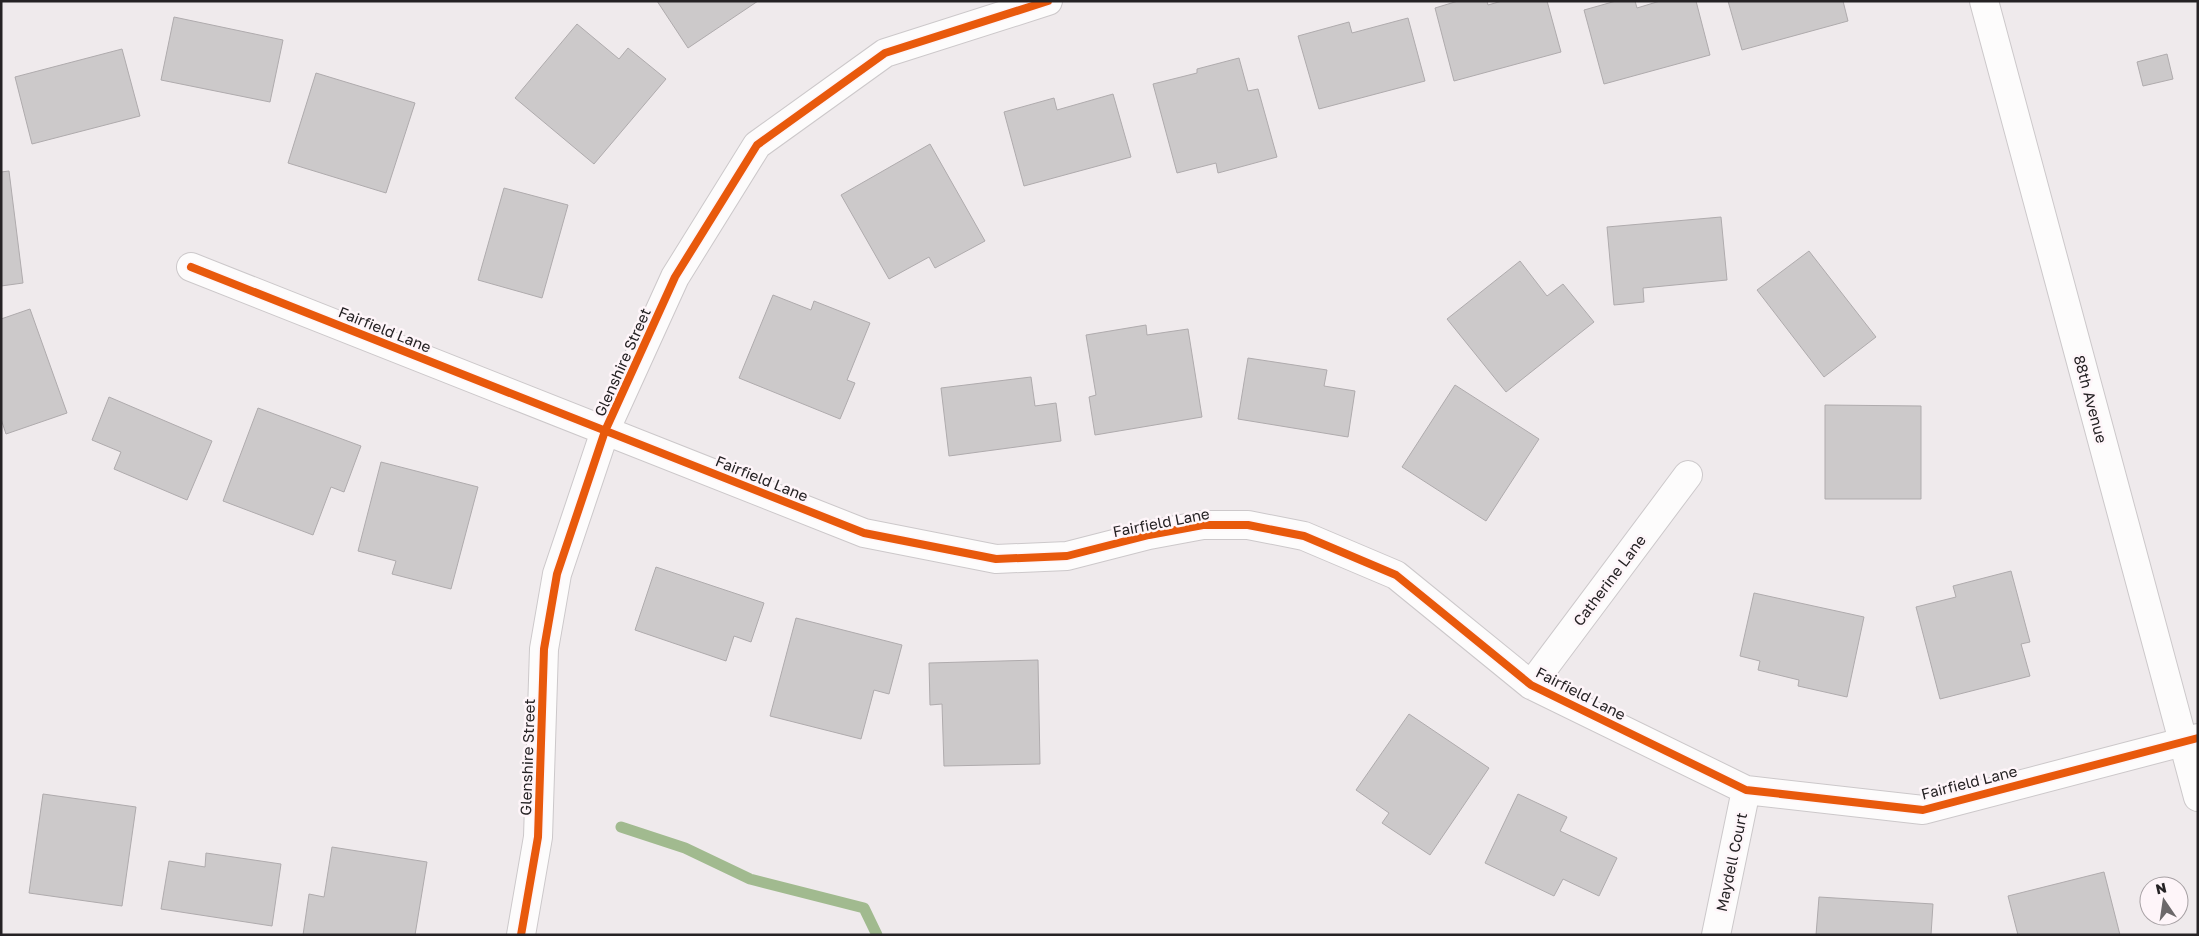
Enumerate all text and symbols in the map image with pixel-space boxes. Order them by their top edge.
street label: Fairfield Lane [336,302,434,356]
street label: Glenshire Street [590,305,654,419]
street label: 88th Avenue [2071,353,2111,445]
street label: Fairfield Lane [713,451,811,505]
street label: Fairfield Lane [1111,504,1211,540]
street label: Catherine Lane [1569,531,1649,629]
street label: Fairfield Lane [1533,663,1629,723]
street label: Glenshire Street [516,698,538,816]
street label: Fairfield Lane [1919,761,2019,803]
street label: Maydell Court [1712,811,1750,913]
north arrow [2139,876,2189,926]
text: N [2154,878,2168,897]

